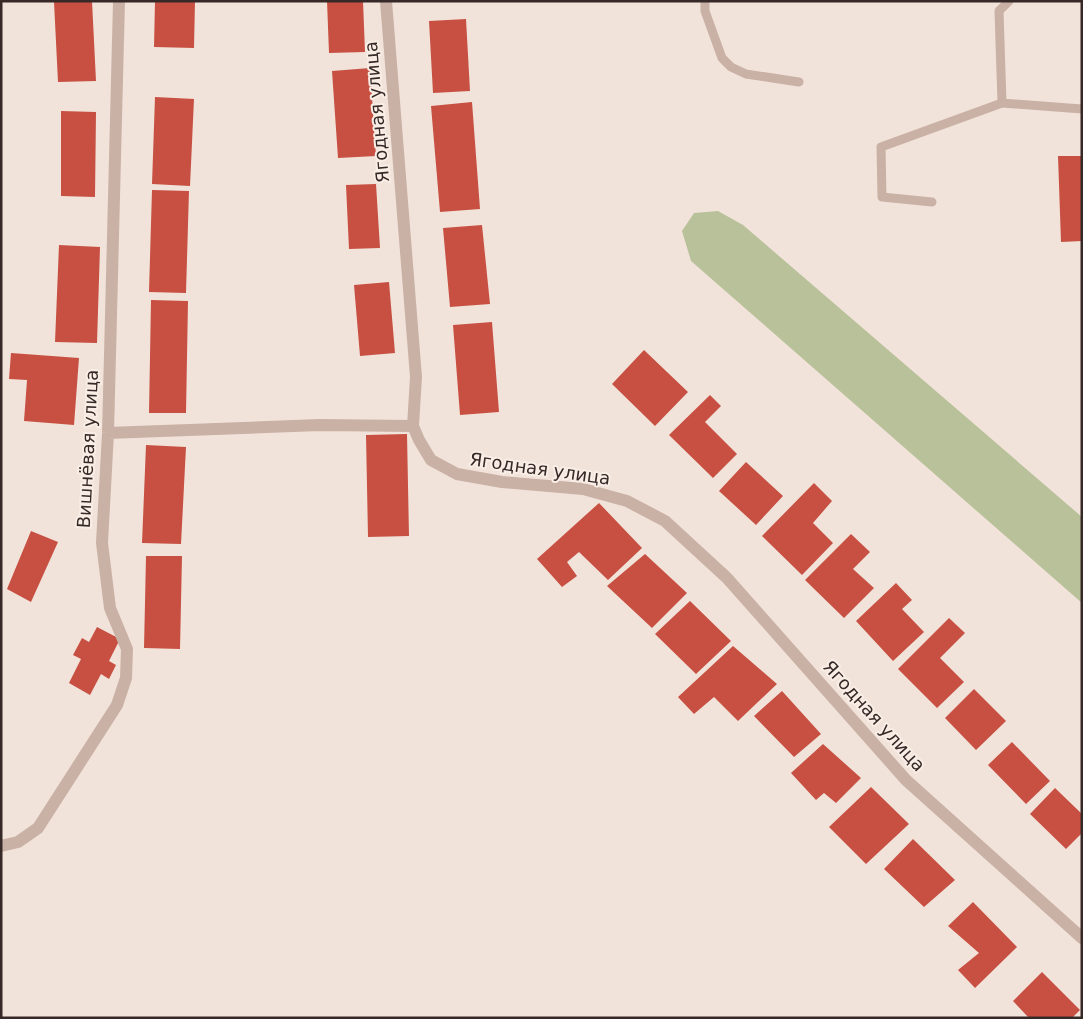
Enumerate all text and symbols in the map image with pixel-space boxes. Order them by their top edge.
street label: Ягодная улица [360,40,393,184]
street label: Вишнёвая улица [73,369,102,529]
street label: Ягодная улица [468,448,612,489]
street label: Ягодная улица [819,656,930,775]

